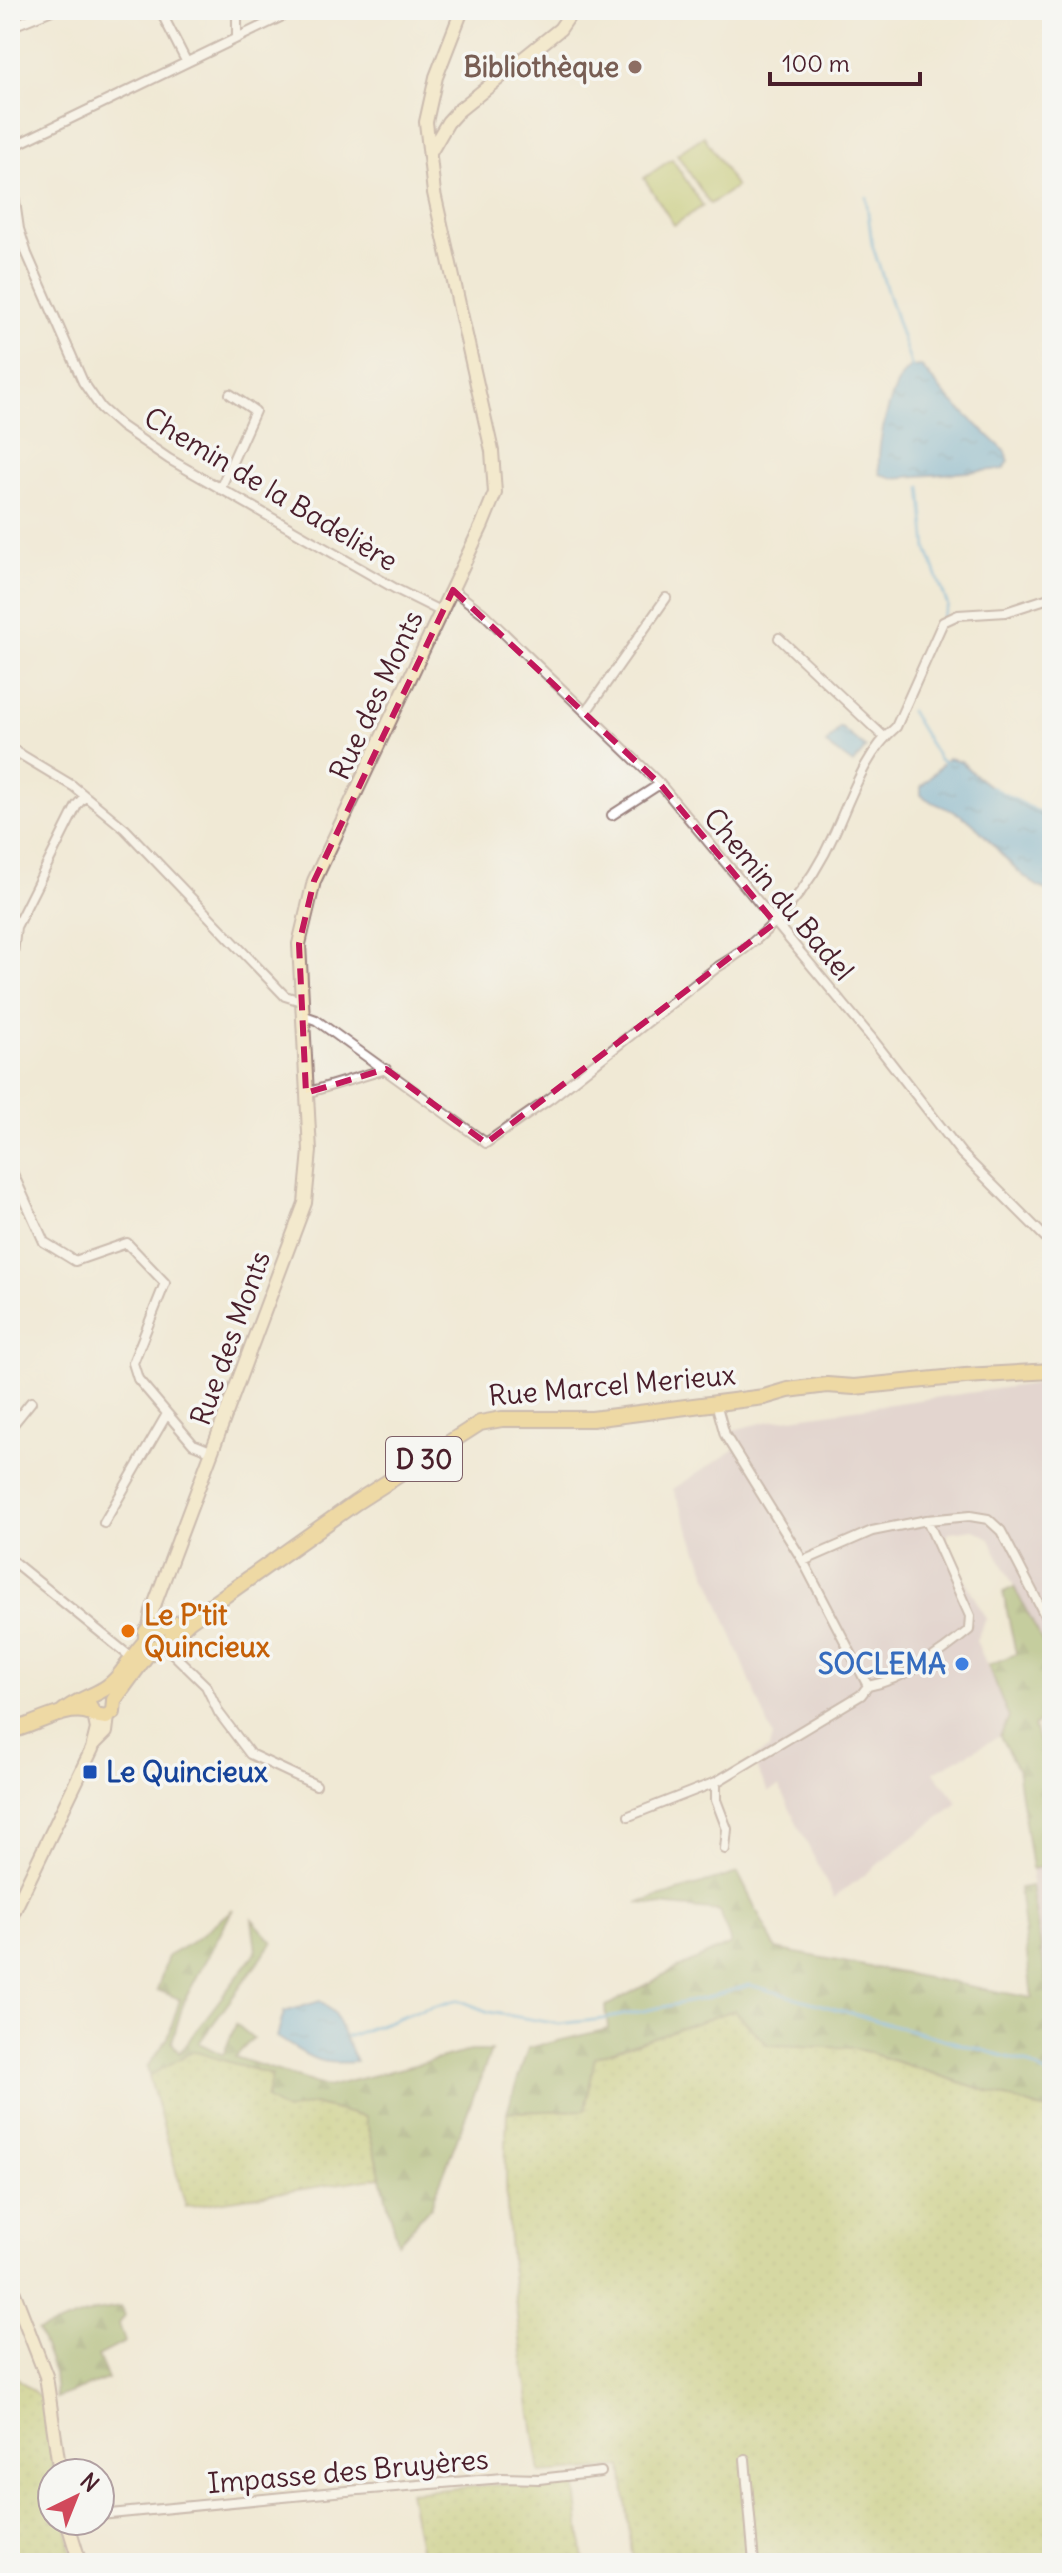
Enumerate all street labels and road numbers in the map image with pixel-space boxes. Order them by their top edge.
street label: Chemin de la Badelière [138,399,404,579]
street label: Rue des Monts [321,605,431,785]
street label: Chemin du Badel [696,800,862,988]
street label: Rue des Monts [182,1246,278,1430]
street label: Rue Marcel Merieux [487,1356,737,1414]
road number: D 30 [386,1437,462,1481]
street label: Impasse des Bruyères [206,2441,490,2501]

